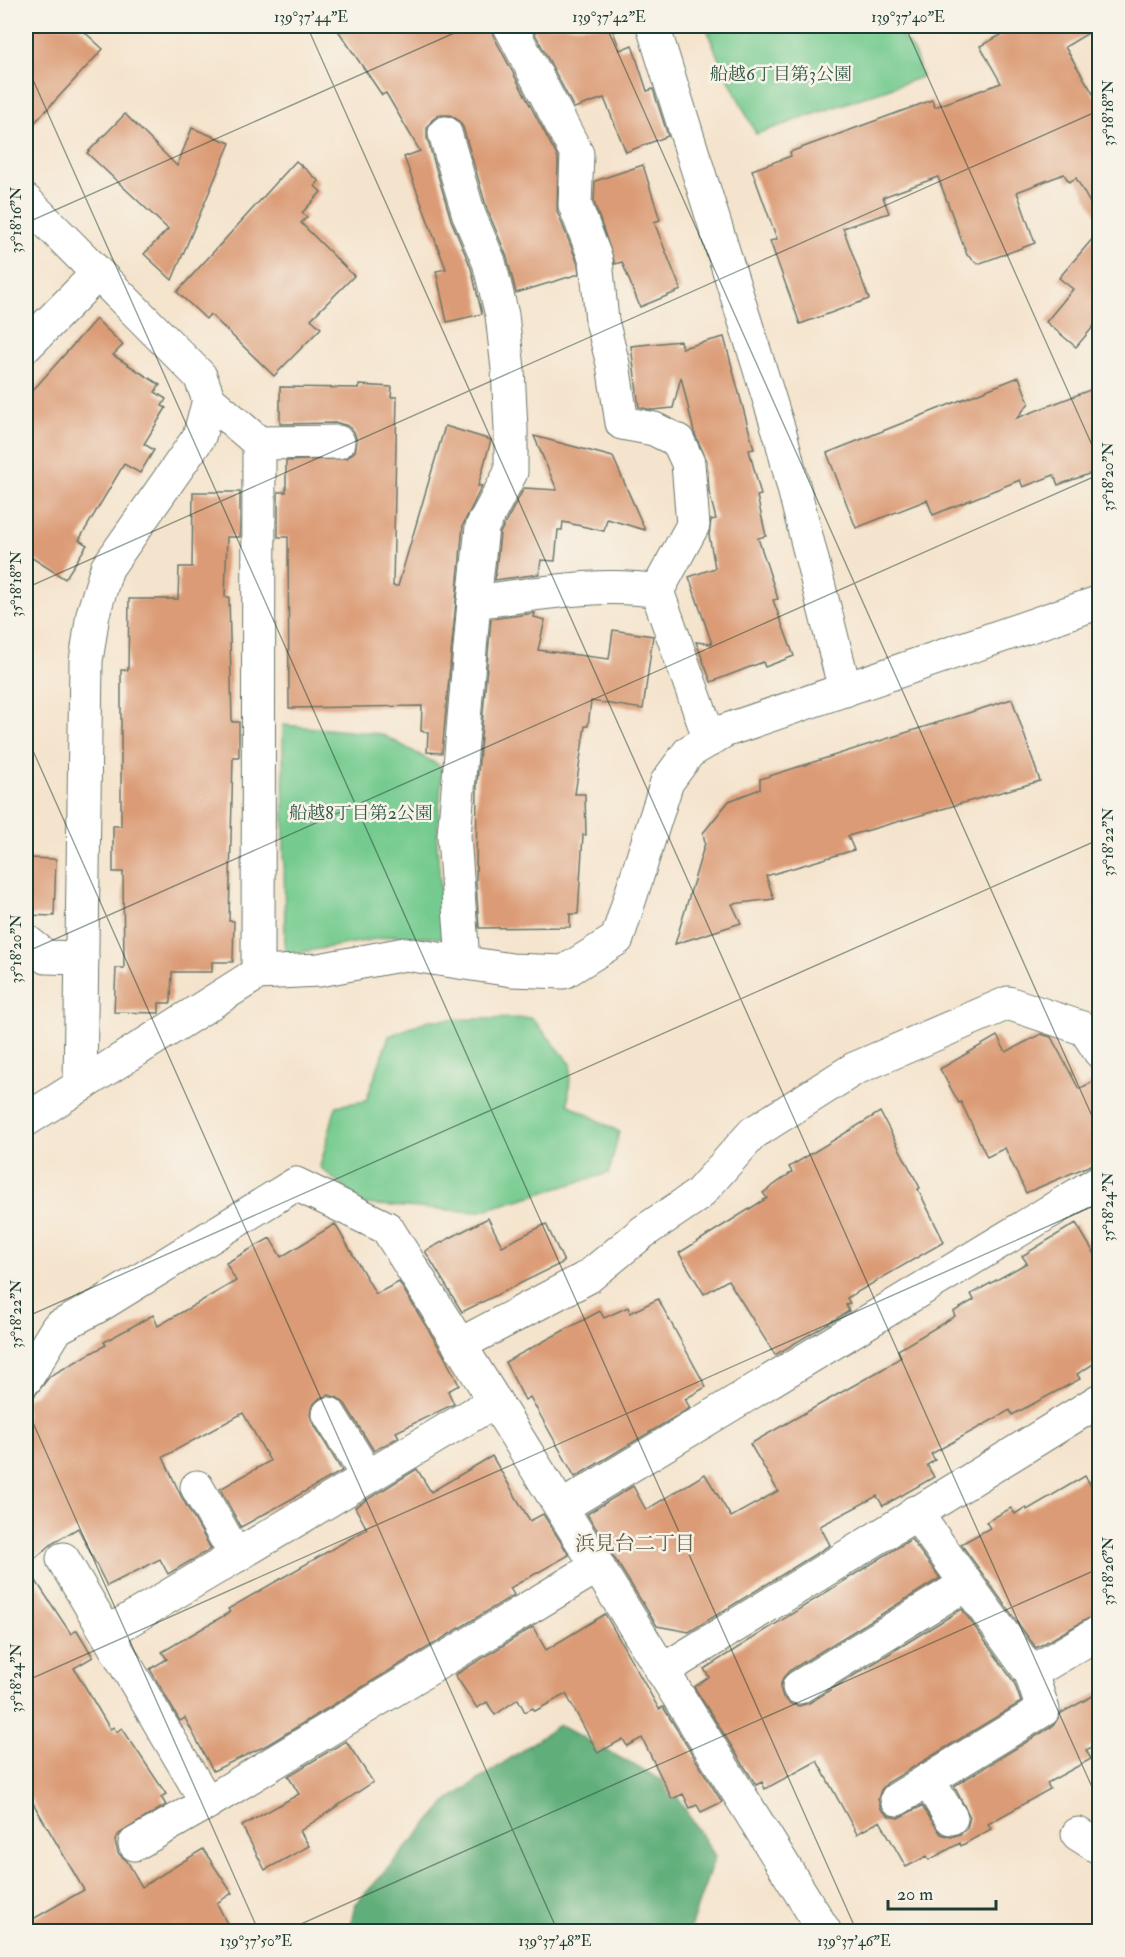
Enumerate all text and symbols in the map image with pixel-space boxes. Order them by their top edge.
text: 139°37'44"E [274,8,348,27]
text: 139°37'42"E [572,8,646,27]
text: 139°37'40"E [871,8,945,27]
park label: 船越6丁目第3公園 [710,63,852,86]
text: 35°18'18"N [1099,79,1118,146]
text: 35°18'16"N [7,186,26,253]
text: 35°18'20"N [1099,442,1118,512]
text: 35°18'18"N [7,550,26,617]
park label: 船越8丁目第2公園 [289,802,433,825]
text: 35°18'22"N [1099,807,1118,877]
text: 35°18'20"N [7,914,26,984]
text: 35°18'24"N [1099,1172,1118,1242]
text: 35°18'22"N [7,1279,26,1349]
district label: 浜見台二丁目 [575,1531,695,1556]
text: 35°18'26"N [1099,1536,1118,1606]
text: 35°18'24"N [7,1643,26,1713]
scale bar [888,1873,996,1911]
text: 20 m [897,1883,933,1906]
text: 139°37'50"E [220,1932,292,1951]
text: 139°37'48"E [518,1932,592,1951]
text: 139°37'46"E [817,1932,891,1951]

